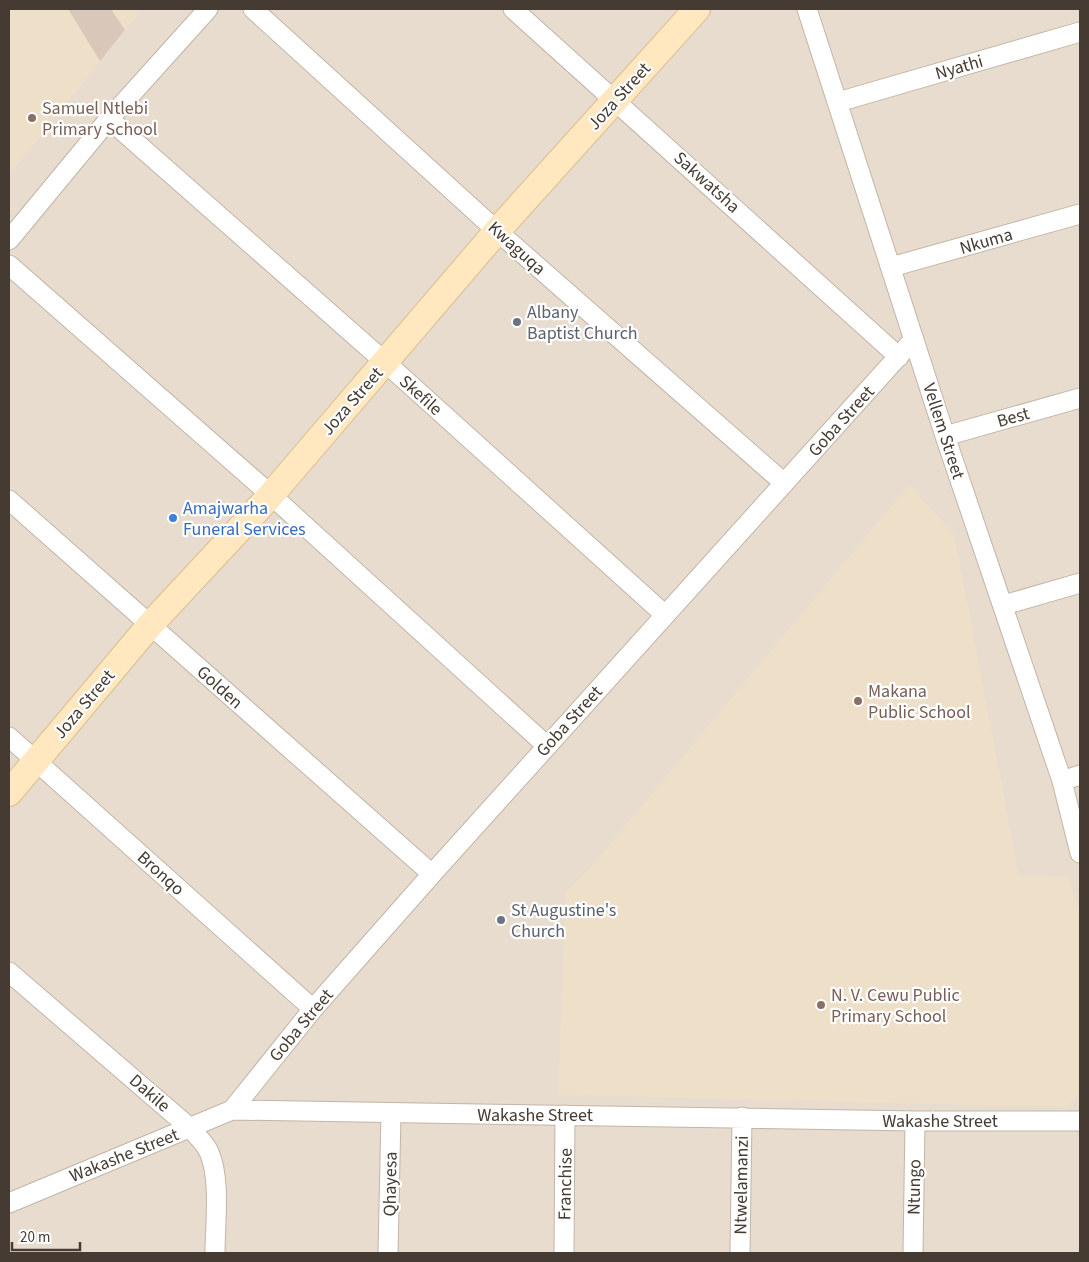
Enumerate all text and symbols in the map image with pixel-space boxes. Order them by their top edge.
street label: Nyathi [932,49,986,86]
street label: Joza Street [582,57,657,136]
place label: Samuel Ntlebi Primary School [42,96,157,142]
marker: Samuel Ntlebi Primary School [26,112,38,124]
street label: Sakwatsha [668,146,745,219]
street label: Kwaguqa [482,216,551,281]
street label: Nkuma [957,222,1016,261]
place label: Albany Baptist Church [527,300,638,346]
marker: Albany Baptist Church [511,316,523,328]
street label: Joza Street [316,362,389,441]
street label: Skefile [394,369,448,422]
street label: Goba Street [803,380,880,463]
street label: Vellem Street [916,380,971,482]
street label: Best [994,401,1032,434]
place label: Amajwarha Funeral Services [183,496,306,542]
marker: Amajwarha Funeral Services [167,512,179,524]
street label: Golden [191,660,248,715]
street label: Joza Street [48,664,121,744]
place label: Makana Public School [868,679,970,725]
street label: Goba Street [531,680,608,763]
marker: Makana Public School [852,695,864,707]
street label: Bronqo [131,845,190,901]
place label: St Augustine's Church [511,898,616,944]
marker: St Augustine's Church [495,914,507,926]
street label: Goba Street [263,983,339,1067]
place label: N. V. Cewu Public Primary School [831,983,960,1029]
marker: N. V. Cewu Public Primary School [815,999,827,1011]
street label: Dakile [124,1069,176,1118]
street label: Wakashe Street [477,1103,593,1128]
street label: Wakashe Street [882,1109,998,1134]
street label: Wakashe Street [66,1122,183,1189]
street label: Ntwelamanzi [728,1135,755,1235]
street label: Franchise [552,1148,579,1220]
street label: Qhayesa [377,1151,404,1217]
street label: Ntungo [902,1159,927,1215]
scale bar [12,1220,80,1252]
text: 20 m [20,1227,50,1248]

